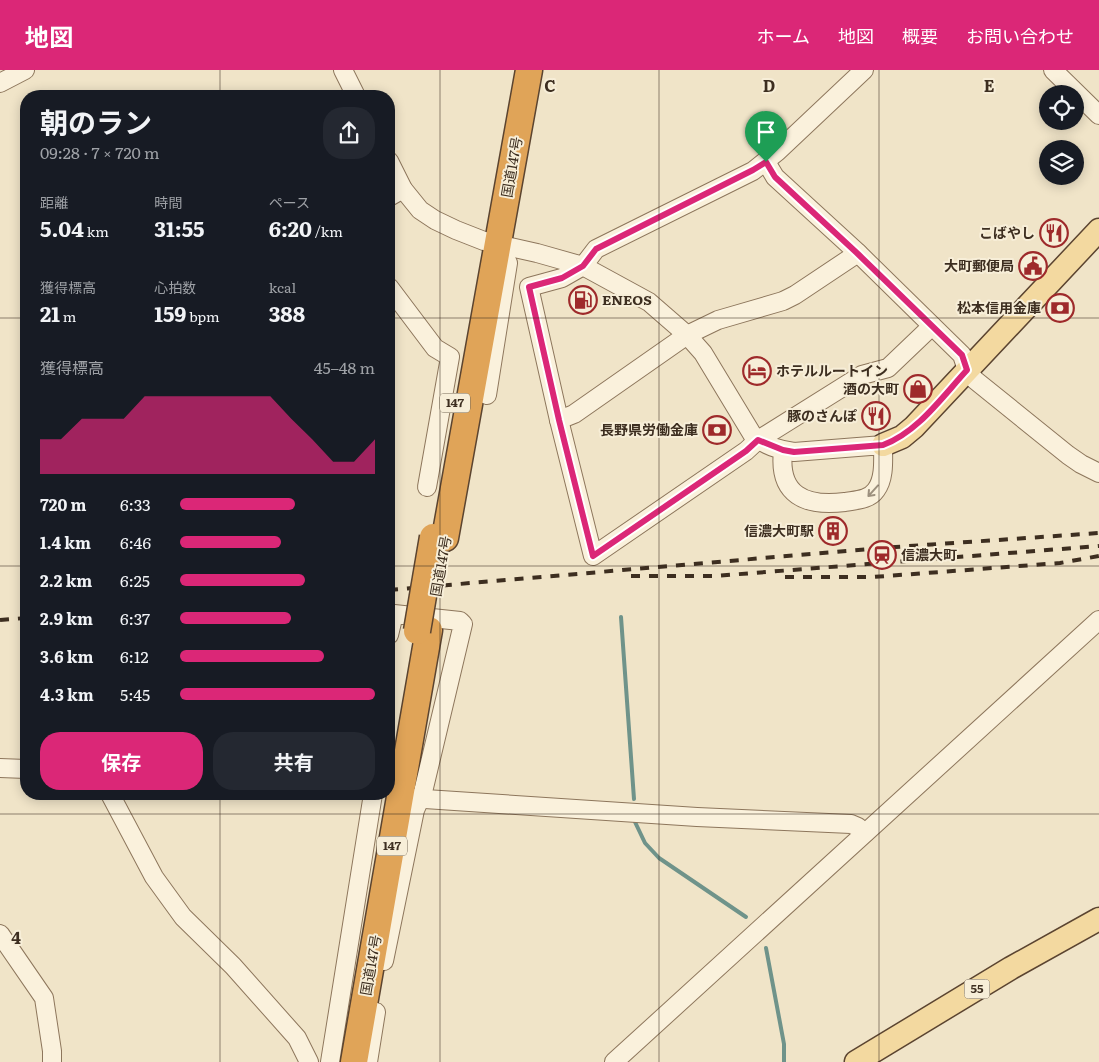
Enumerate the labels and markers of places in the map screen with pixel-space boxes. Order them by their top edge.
pin [745,111,787,162]
restaurant icon: こばやし [1039,218,1069,248]
place label: こばやし [979,222,1035,242]
public building icon: 大町郵便局 [1018,251,1048,281]
place label: 大町郵便局 [944,255,1014,275]
fuel station icon: ENEOS [568,285,598,315]
place label: ENEOS [602,289,652,309]
bank icon: 松本信用金庫 [1045,293,1075,323]
place label: 松本信用金庫 [957,297,1041,317]
hotel icon: ホテルルートイン [742,356,772,386]
place label: ホテルルートイン [776,360,888,380]
shop icon: 酒の大町 [903,374,933,404]
place label: 酒の大町 [843,378,899,398]
restaurant icon: 豚のさんぽ [861,401,891,431]
place label: 豚のさんぽ [787,405,857,425]
bank icon: 長野県労働金庫 [702,415,732,445]
place label: 長野県労働金庫 [600,419,698,439]
building icon: 信濃大町駅 [818,516,848,546]
place label: 信濃大町駅 [744,520,814,540]
station icon: 信濃大町 [867,540,897,570]
place label: 信濃大町 [901,544,957,564]

